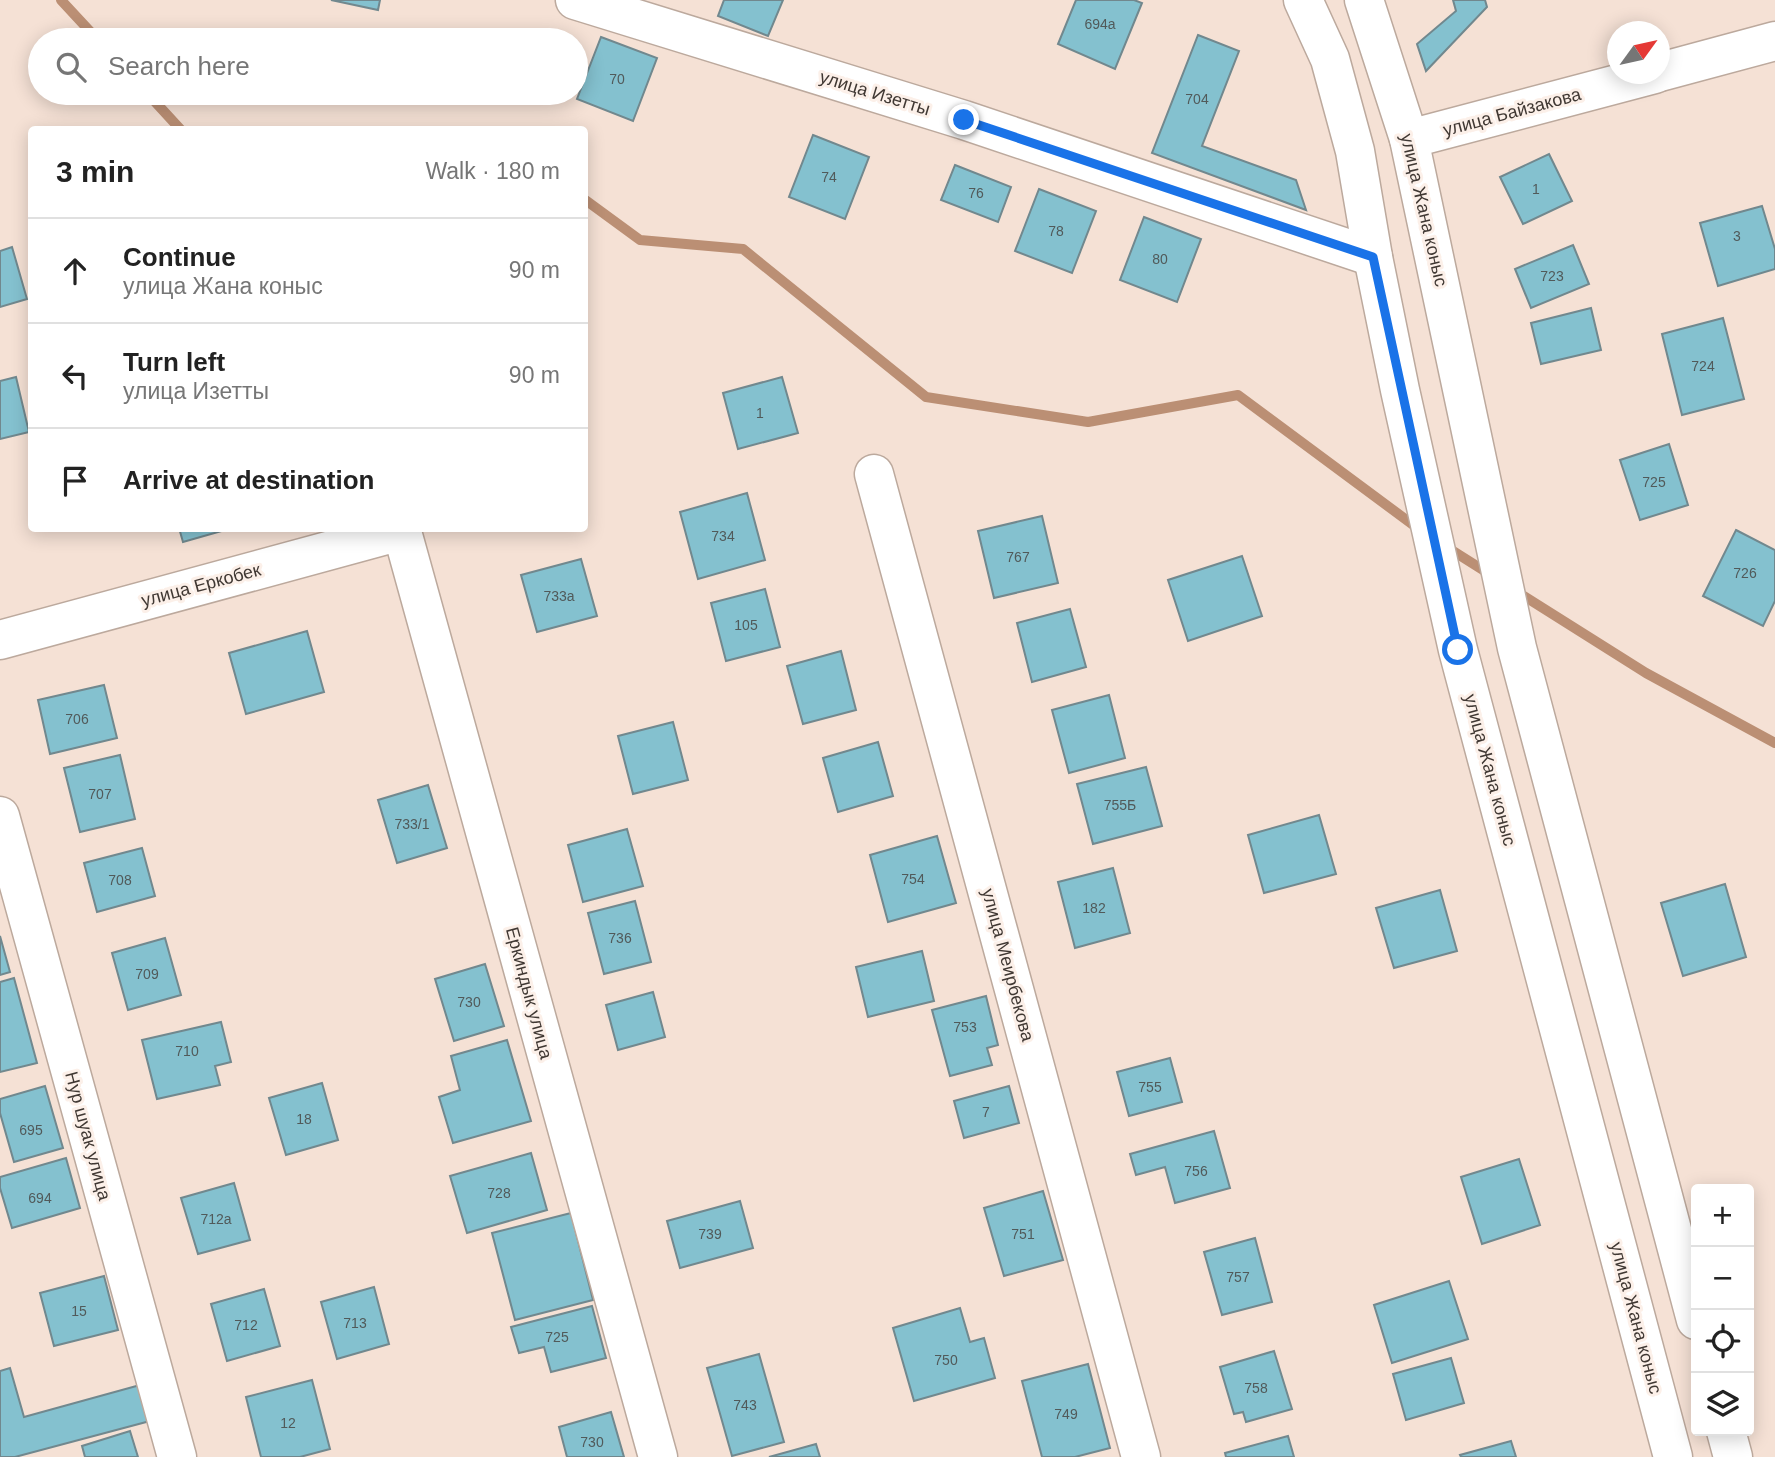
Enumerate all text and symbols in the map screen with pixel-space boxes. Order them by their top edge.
house number: 694а [1084,16,1116,32]
north arrow [1607,21,1670,84]
search box [28,28,588,105]
icon: search [52,48,90,86]
text: Search here [108,51,250,81]
street label: улица Изетты [817,67,933,119]
house number: 70 [609,71,625,87]
street label: улица Байзакова [1441,84,1584,140]
house number: 704 [1185,91,1209,107]
route end [948,104,979,135]
street label: улица Жана коныс [1397,132,1451,288]
text: 3 min [56,155,134,188]
text: Walk · 180 m [425,158,560,184]
house number: 74 [821,169,837,185]
house number: 1 [1532,181,1540,197]
house number: 76 [968,185,984,201]
house number: 78 [1048,223,1064,239]
house number: 3 [1733,228,1741,244]
text: Continue [123,242,236,272]
house number: 80 [1152,251,1168,267]
icon: ahead [56,252,94,290]
text: 90 m [509,257,560,283]
house number: 723 [1540,268,1564,284]
text: улица Жана коныс [123,273,323,299]
text: Turn left [123,347,225,377]
icon: left [56,357,94,395]
house number: 724 [1691,358,1715,374]
text: 90 m [509,362,560,388]
text: улица Изетты [123,378,269,404]
house number: 1 [756,405,764,421]
icon: arrive [56,462,94,500]
text: Arrive at destination [123,465,374,495]
house number: 725 [1642,474,1666,490]
house number: 734 [711,528,735,544]
house number: 767 [1006,549,1030,565]
street label: улица Еркобек [139,559,263,611]
house number: 726 [1733,565,1757,581]
house number: 733а [543,588,575,604]
house number: 105 [734,617,758,633]
route start [1442,634,1473,665]
street label: улица Жана коныс [1460,692,1520,848]
house number: 706 [65,711,89,727]
house number: 707 [88,786,112,802]
house number: 755Б [1104,797,1136,813]
house number: 733/1 [394,816,430,832]
house number: 754 [901,871,925,887]
house number: 708 [108,872,132,888]
street label: улица Меирбекова [978,886,1038,1045]
house number: 182 [1082,900,1106,916]
street label: Еркиндык улица [502,925,556,1062]
house number: 736 [608,930,632,946]
house number: 709 [135,966,159,982]
house number: 730 [457,994,481,1010]
house number: 753 [953,1019,977,1035]
house number: 710 [175,1043,199,1059]
street label: Нур шуак улица [61,1069,115,1203]
house number: 755 [1138,1079,1162,1095]
house number: 7 [982,1104,990,1120]
house number: 18 [296,1111,312,1127]
house number: 695 [19,1122,43,1138]
house number: 756 [1184,1163,1208,1179]
map controls [1691,1184,1754,1436]
button: + [1691,1184,1754,1247]
house number: 728 [487,1185,511,1201]
house number: 694 [28,1190,52,1206]
house number: 712а [200,1211,232,1227]
house number: 739 [698,1226,722,1242]
house number: 751 [1011,1226,1035,1242]
street label: улица Жана коныс [1606,1240,1666,1396]
button: − [1691,1247,1754,1310]
house number: 757 [1226,1269,1250,1285]
house number: 15 [71,1303,87,1319]
button: locate [1691,1310,1754,1373]
house number: 713 [343,1315,367,1331]
house number: 712 [234,1317,258,1333]
house number: 725 [545,1329,569,1345]
house number: 750 [934,1352,958,1368]
button: layers [1691,1373,1754,1436]
house number: 758 [1244,1380,1268,1396]
house number: 743 [733,1397,757,1413]
house number: 749 [1054,1406,1078,1422]
house number: 12 [280,1415,296,1431]
house number: 730 [580,1434,604,1450]

